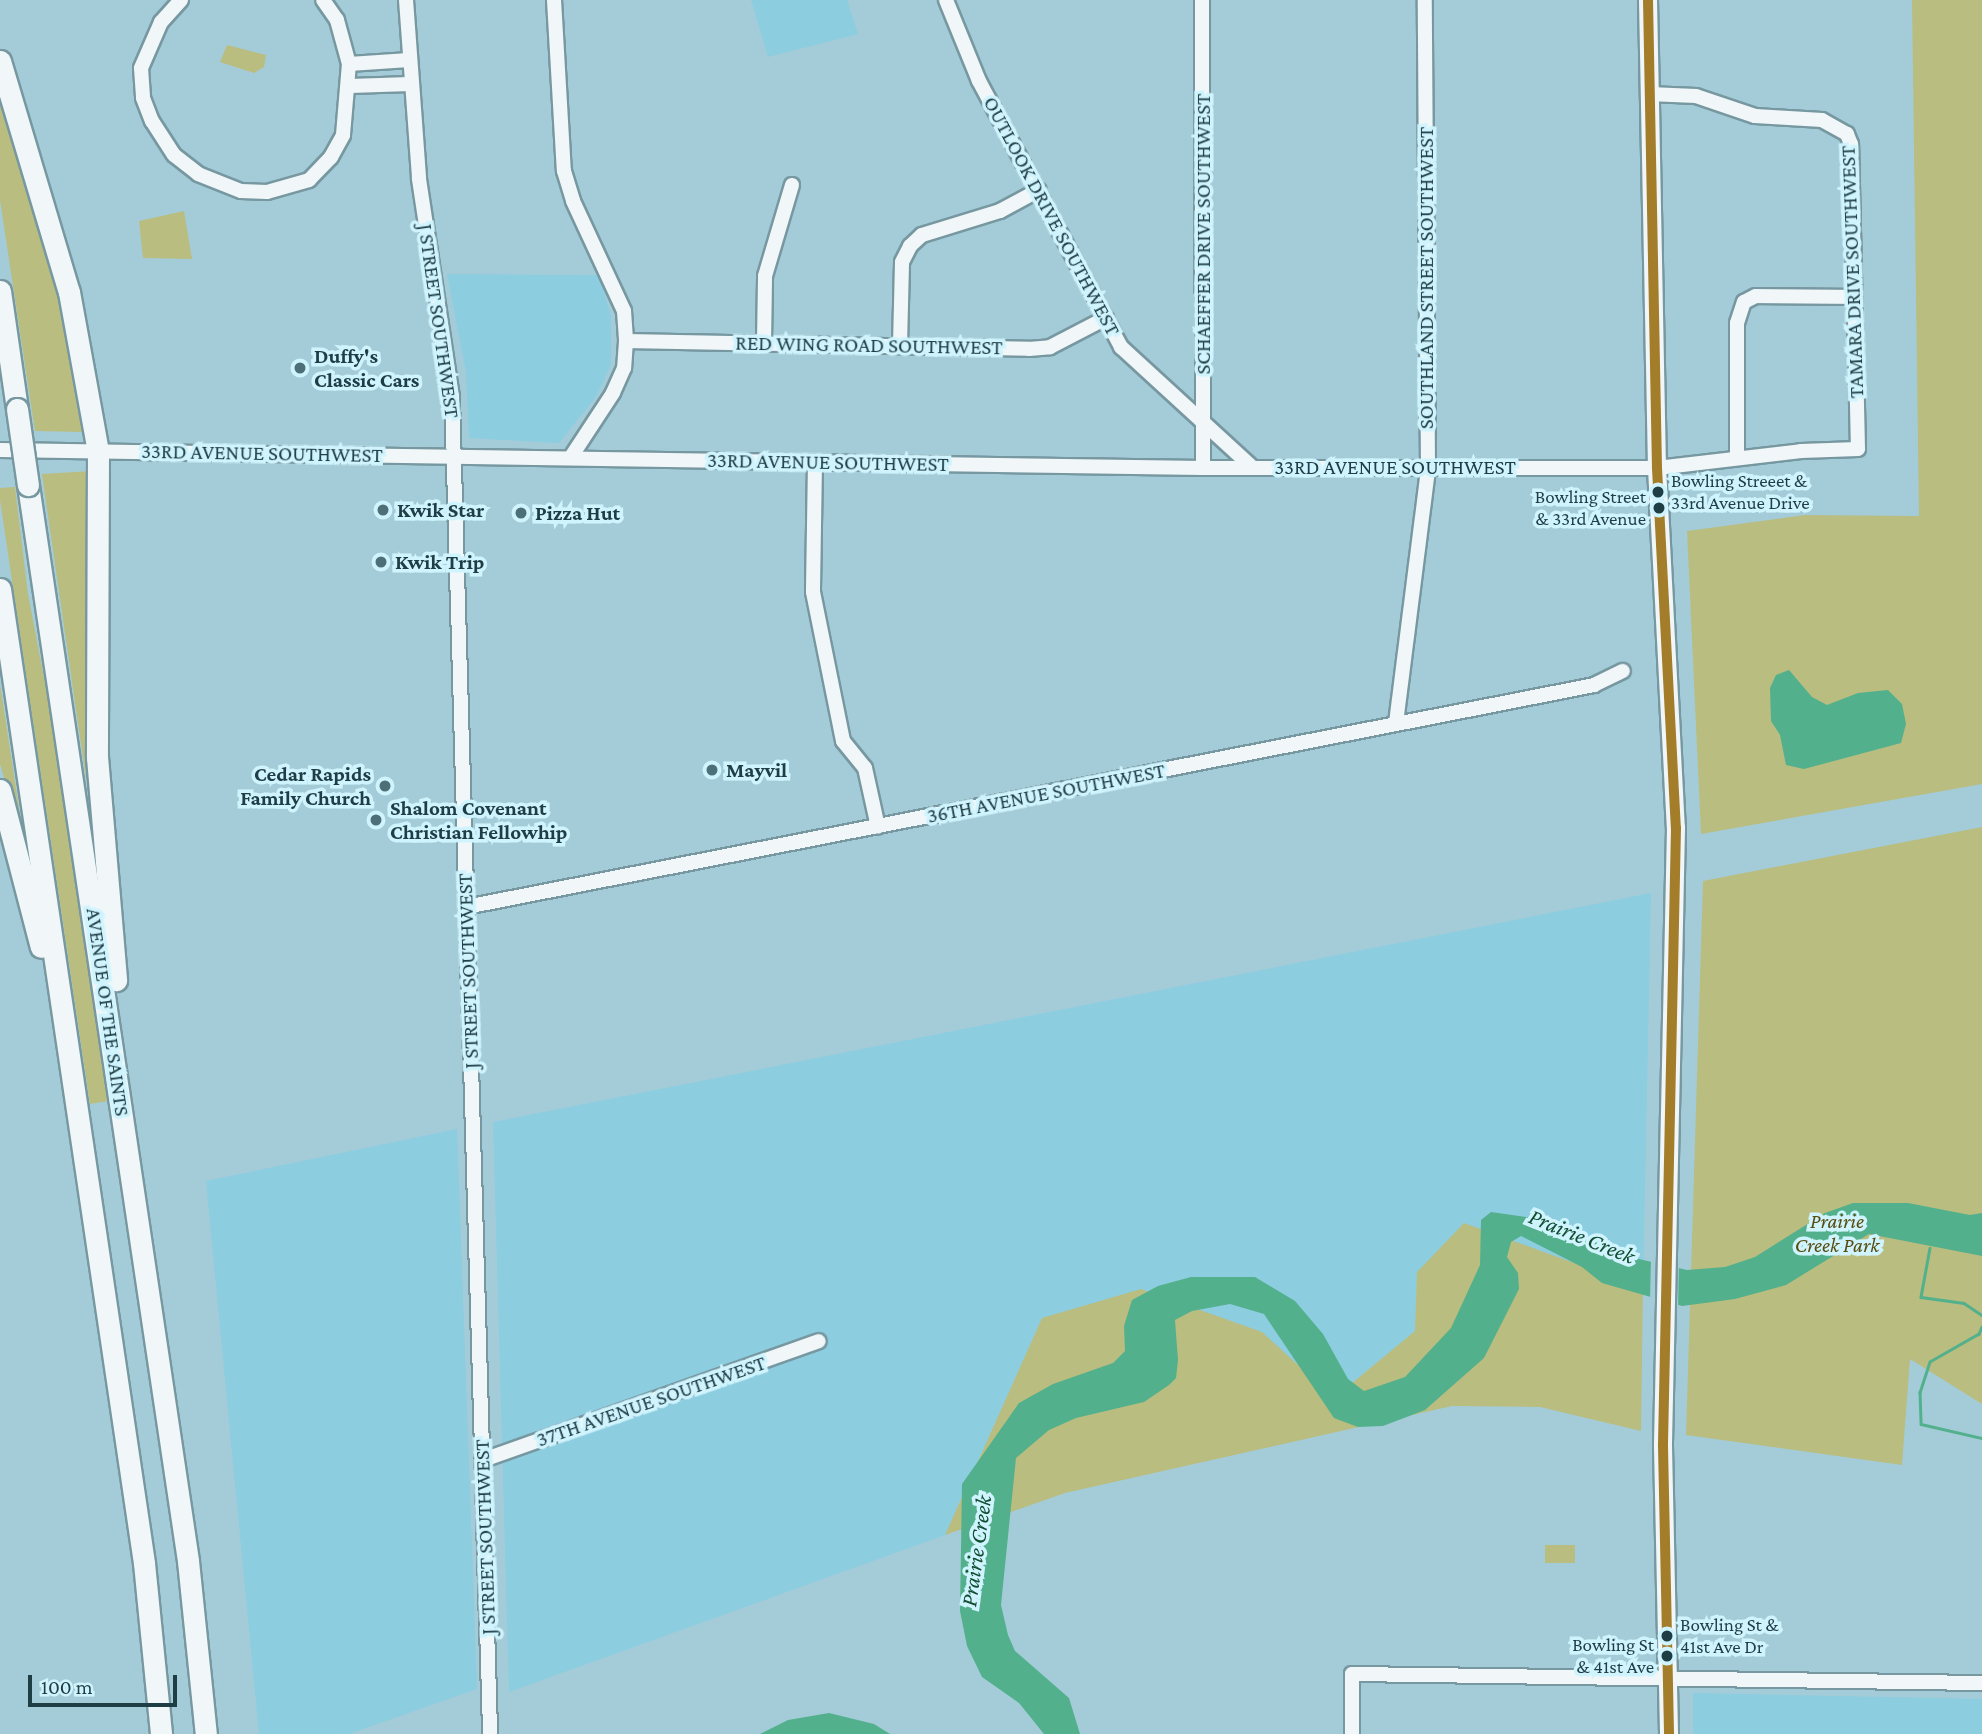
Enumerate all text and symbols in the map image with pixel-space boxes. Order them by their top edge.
street label: OUTLOOK DRIVE SOUTHWEST [978,92,1126,340]
street label: SCHAEFFER DRIVE SOUTHWEST [1190,94,1216,374]
street label: SOUTHLAND STREET SOUTHWEST [1413,127,1439,429]
street label: TAMARA DRIVE SOUTHWEST [1835,145,1869,399]
street label: J STREET SOUTHWEST [413,222,465,420]
street label: RED WING ROAD SOUTHWEST [735,330,1003,360]
place label: Duffy's Classic Cars [314,343,419,393]
marker: Duffy's Classic Cars [292,360,308,376]
street label: 33RD AVENUE SOUTHWEST [141,438,383,468]
street label: 33RD AVENUE SOUTHWEST [707,447,949,477]
street label: 33RD AVENUE SOUTHWEST [1274,454,1516,480]
place label: Bowling Streeet & 33rd Avenue Drive [1671,470,1810,514]
marker: Bowling Streeet & 33rd Avenue Drive [1651,485,1665,499]
place label: Bowling Street & 33rd Avenue [1535,486,1646,530]
place label: Kwik Star [397,497,484,523]
place label: Pizza Hut [535,500,620,526]
marker: Bowling Street & 33rd Avenue [1652,501,1666,515]
marker: Kwik Star [375,502,391,518]
marker: Pizza Hut [513,505,529,521]
place label: Kwik Trip [395,549,484,575]
marker: Kwik Trip [373,554,389,570]
place label: Mayvil [726,757,787,783]
street label: 36TH AVENUE SOUTHWEST [925,758,1167,828]
place label: Cedar Rapids Family Church [240,761,371,811]
marker: Mayvil [704,762,720,778]
marker: Cedar Rapids Family Church [377,778,393,794]
place label: Shalom Covenant Christian Fellowhip [390,795,567,845]
marker: Shalom Covenant Christian Fellowhip [368,812,384,828]
street label: J STREET SOUTHWEST [452,873,484,1069]
street label: AVENUE OF THE SAINTS [81,906,135,1118]
water label: Prairie Creek [1525,1202,1639,1270]
park label: Prairie Creek Park [1795,1208,1879,1258]
street label: 37TH AVENUE SOUTHWEST [533,1350,769,1452]
street label: J STREET SOUTHWEST [469,1439,501,1635]
water label: Prairie Creek [955,1494,997,1608]
place label: Bowling St & 41st Ave Dr [1680,1614,1779,1658]
marker: Bowling St & 41st Ave Dr [1660,1629,1674,1643]
place label: Bowling St & 41st Ave [1572,1634,1654,1678]
marker: Bowling St & 41st Ave [1660,1649,1674,1663]
scale bar [32,1660,180,1704]
text: 100 m [41,1675,93,1699]

